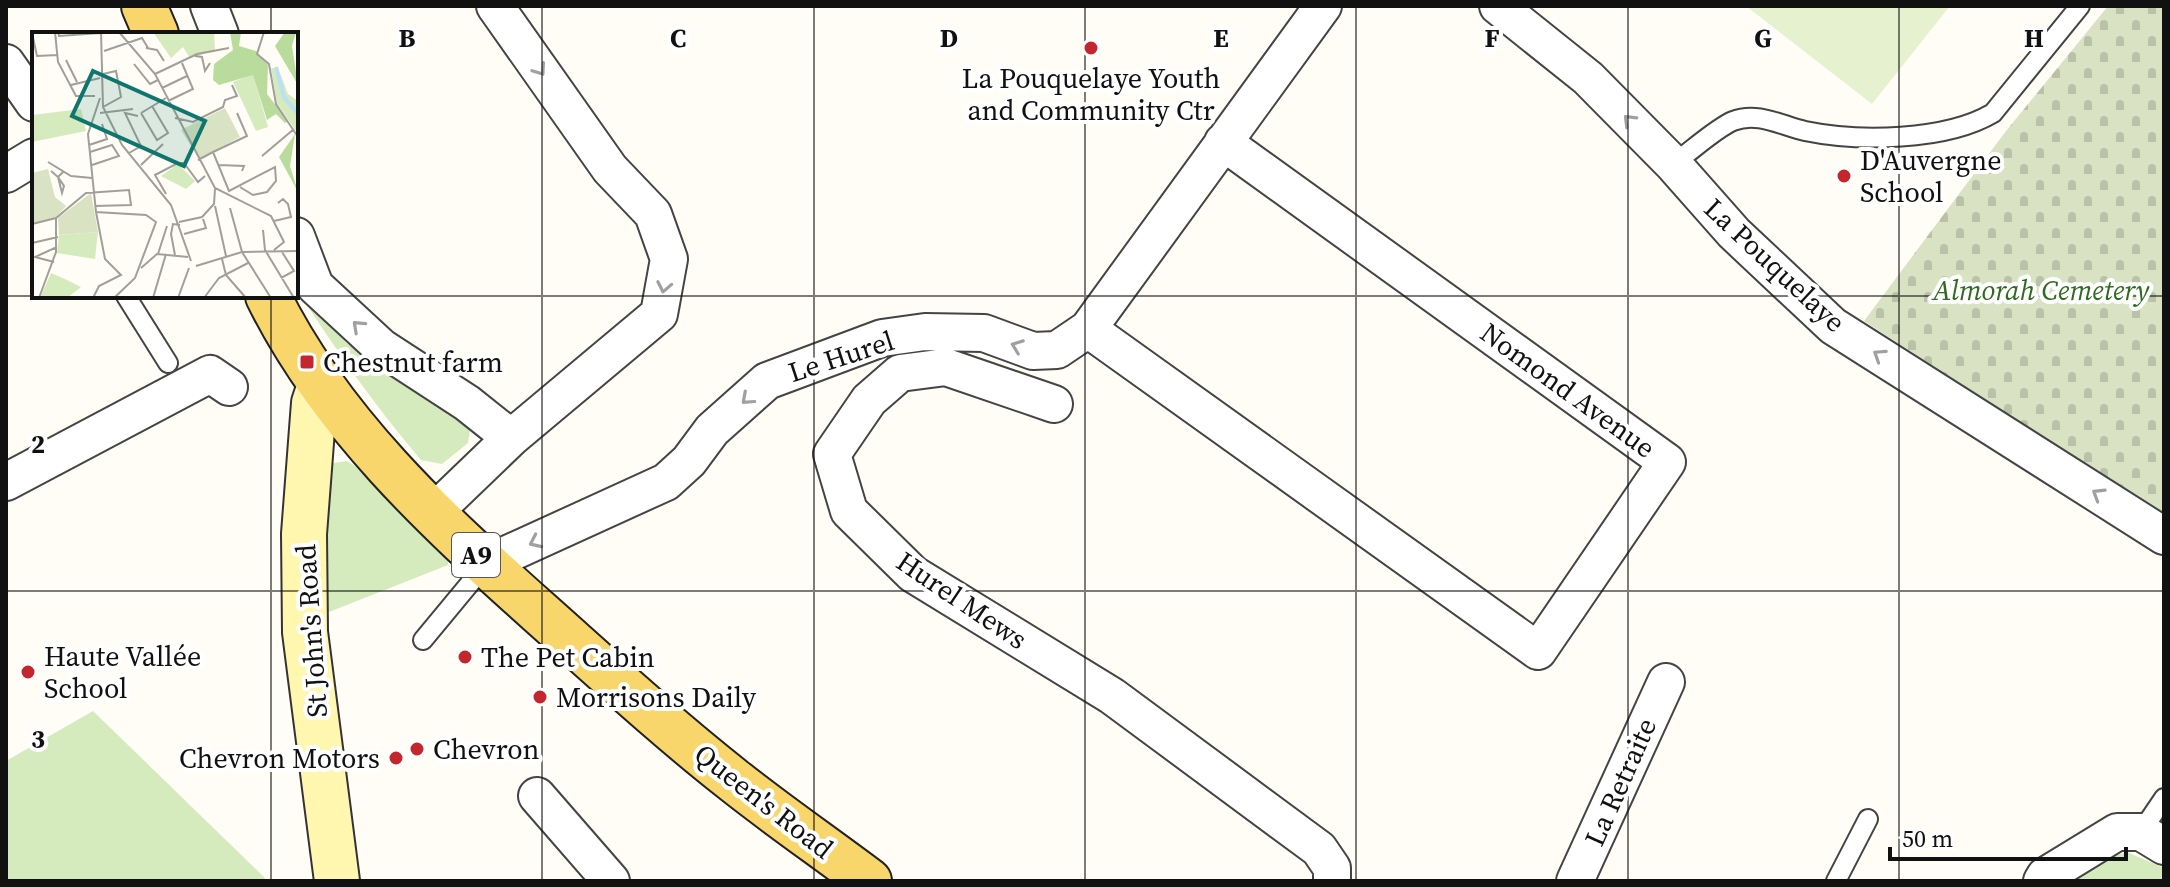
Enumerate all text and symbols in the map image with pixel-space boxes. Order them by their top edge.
text: B [399,20,416,56]
text: C [670,20,686,56]
text: D [940,20,958,56]
text: E [1213,20,1229,56]
text: F [1484,20,1500,56]
text: G [1754,20,1772,56]
text: H [2024,20,2044,56]
inset map [32,32,298,298]
marker: La Pouquelaye Youth and Community Ctr [1082,39,1100,57]
place label: La Pouquelaye Youth and Community Ctr [962,59,1220,129]
one-way arrow [530,61,545,75]
one-way arrow [1624,115,1638,129]
place label: D'Auvergne School [1860,141,2002,211]
marker: D'Auvergne School [1835,167,1853,185]
street label: La Pouquelaye [1696,190,1854,340]
park label: Almorah Cemetery [1931,271,2150,309]
one-way arrow [656,279,673,293]
street label: Nomond Avenue [1473,314,1663,466]
one-way arrow [353,320,367,335]
street label: Le Hurel [783,321,899,391]
one-way arrow [1011,339,1025,356]
place label: Chestnut farm [323,343,503,381]
one-way arrow [1873,349,1887,364]
marker: Chestnut farm [298,353,316,371]
one-way arrow [741,389,756,403]
text: 2 [31,426,45,462]
one-way arrow [2092,489,2107,504]
one-way arrow [529,532,544,548]
road number: A9 [452,533,500,577]
street label: Hurel Mews [889,542,1035,658]
street label: St John's Road [286,543,336,719]
place label: Haute Vallée School [44,637,201,707]
place label: The Pet Cabin [481,638,655,676]
marker: The Pet Cabin [456,648,474,666]
marker: Haute Vallée School [19,663,37,681]
place label: Morrisons Daily [556,678,757,716]
marker: Morrisons Daily [531,688,549,706]
street label: La Retraite [1575,712,1665,852]
text: 3 [31,721,45,757]
place label: Chevron [433,730,540,768]
street label: Queen's Road [687,735,841,867]
place label: Chevron Motors [179,739,380,777]
marker: Chevron [408,740,426,758]
marker: Chevron Motors [387,749,405,767]
scale bar [1890,811,2126,861]
text: 50 m [1902,822,1953,855]

